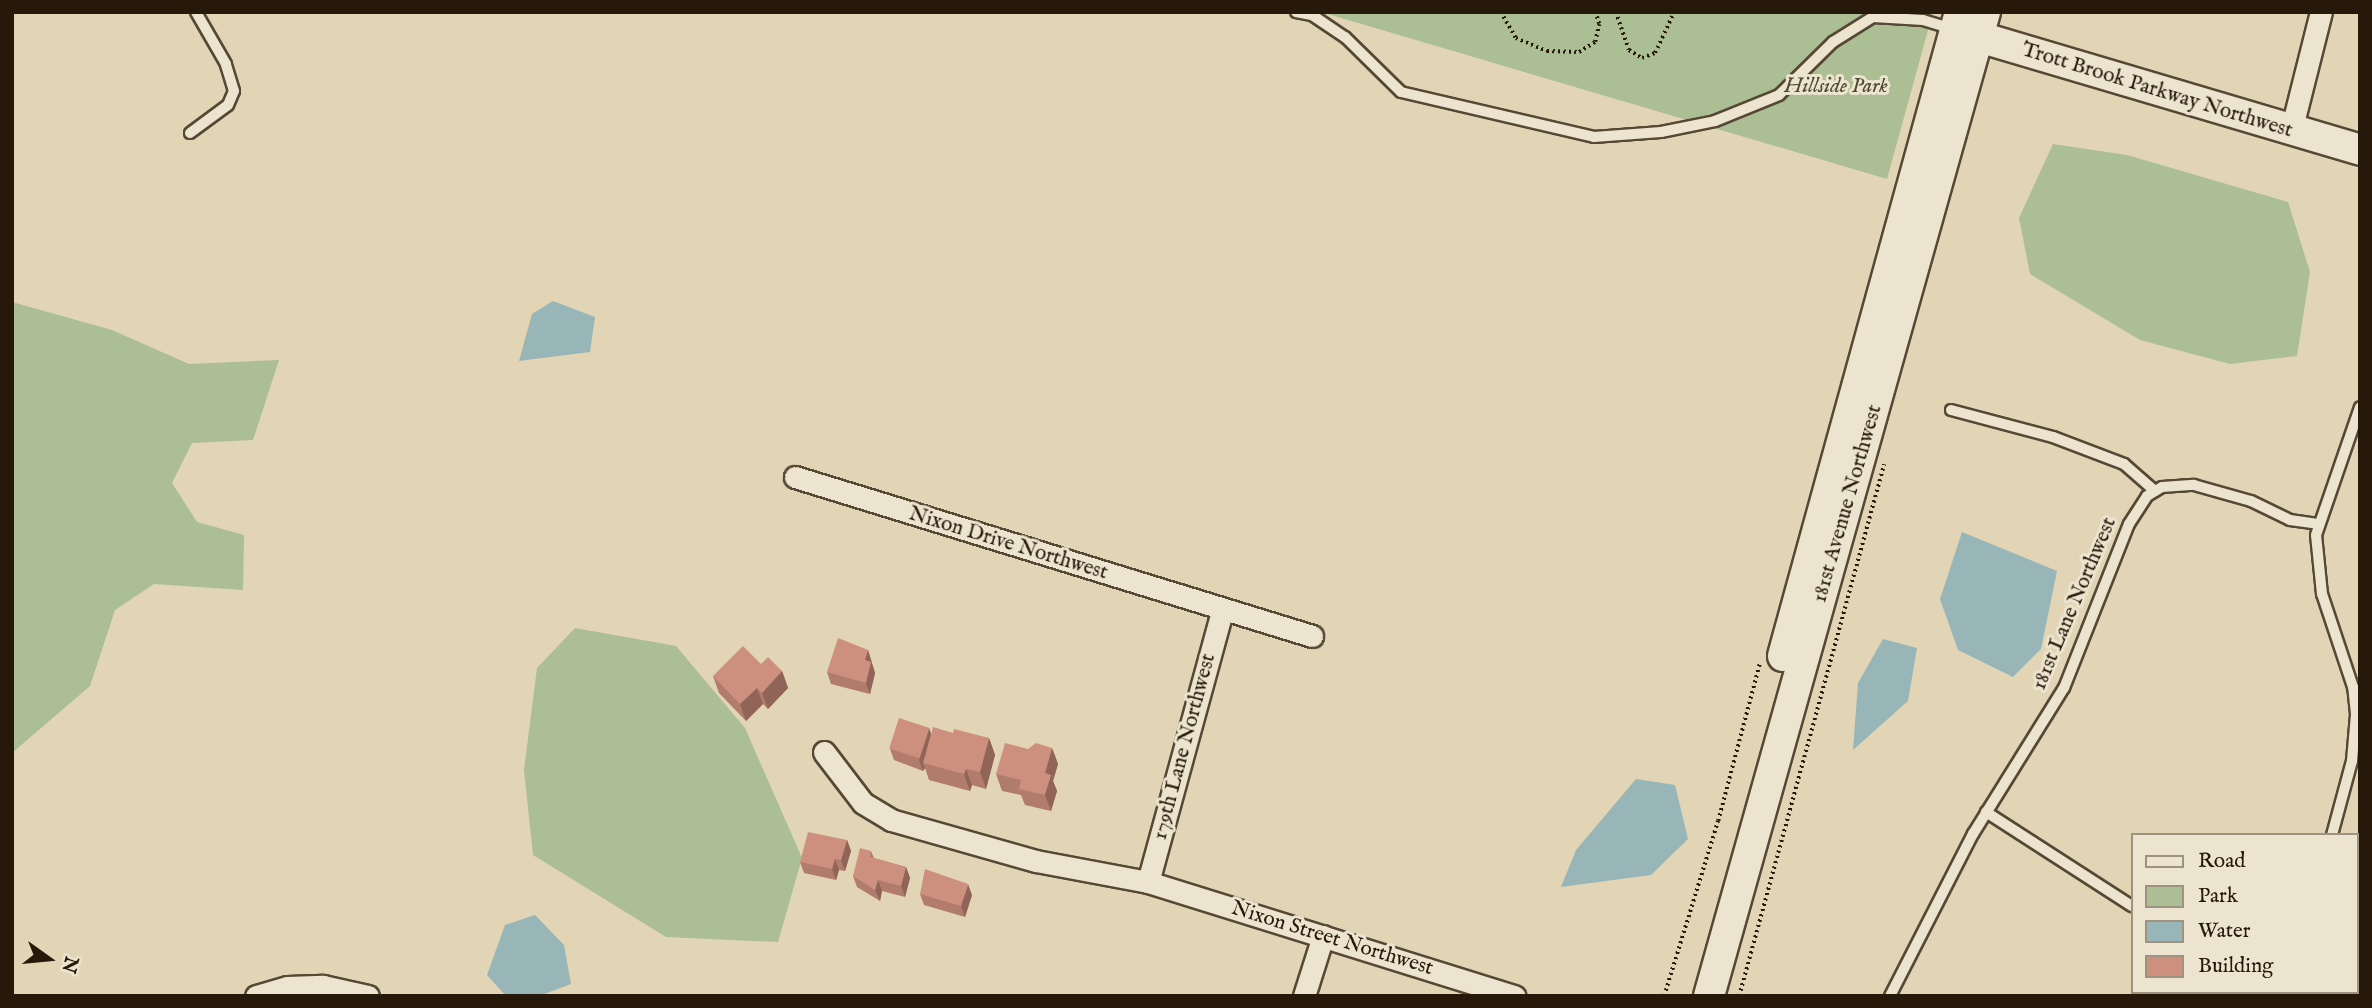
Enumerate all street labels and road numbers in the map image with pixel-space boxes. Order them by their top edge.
street label: Trott Brook Parkway Northwest [2019,38,2295,144]
street label: 181st Avenue Northwest [1808,402,1888,606]
street label: Nixon Drive Northwest [906,502,1110,586]
street label: 181st Lane Northwest [2027,514,2123,694]
street label: 179th Lane Northwest [1148,651,1222,843]
street label: Nixon Street Northwest [1228,896,1436,982]

